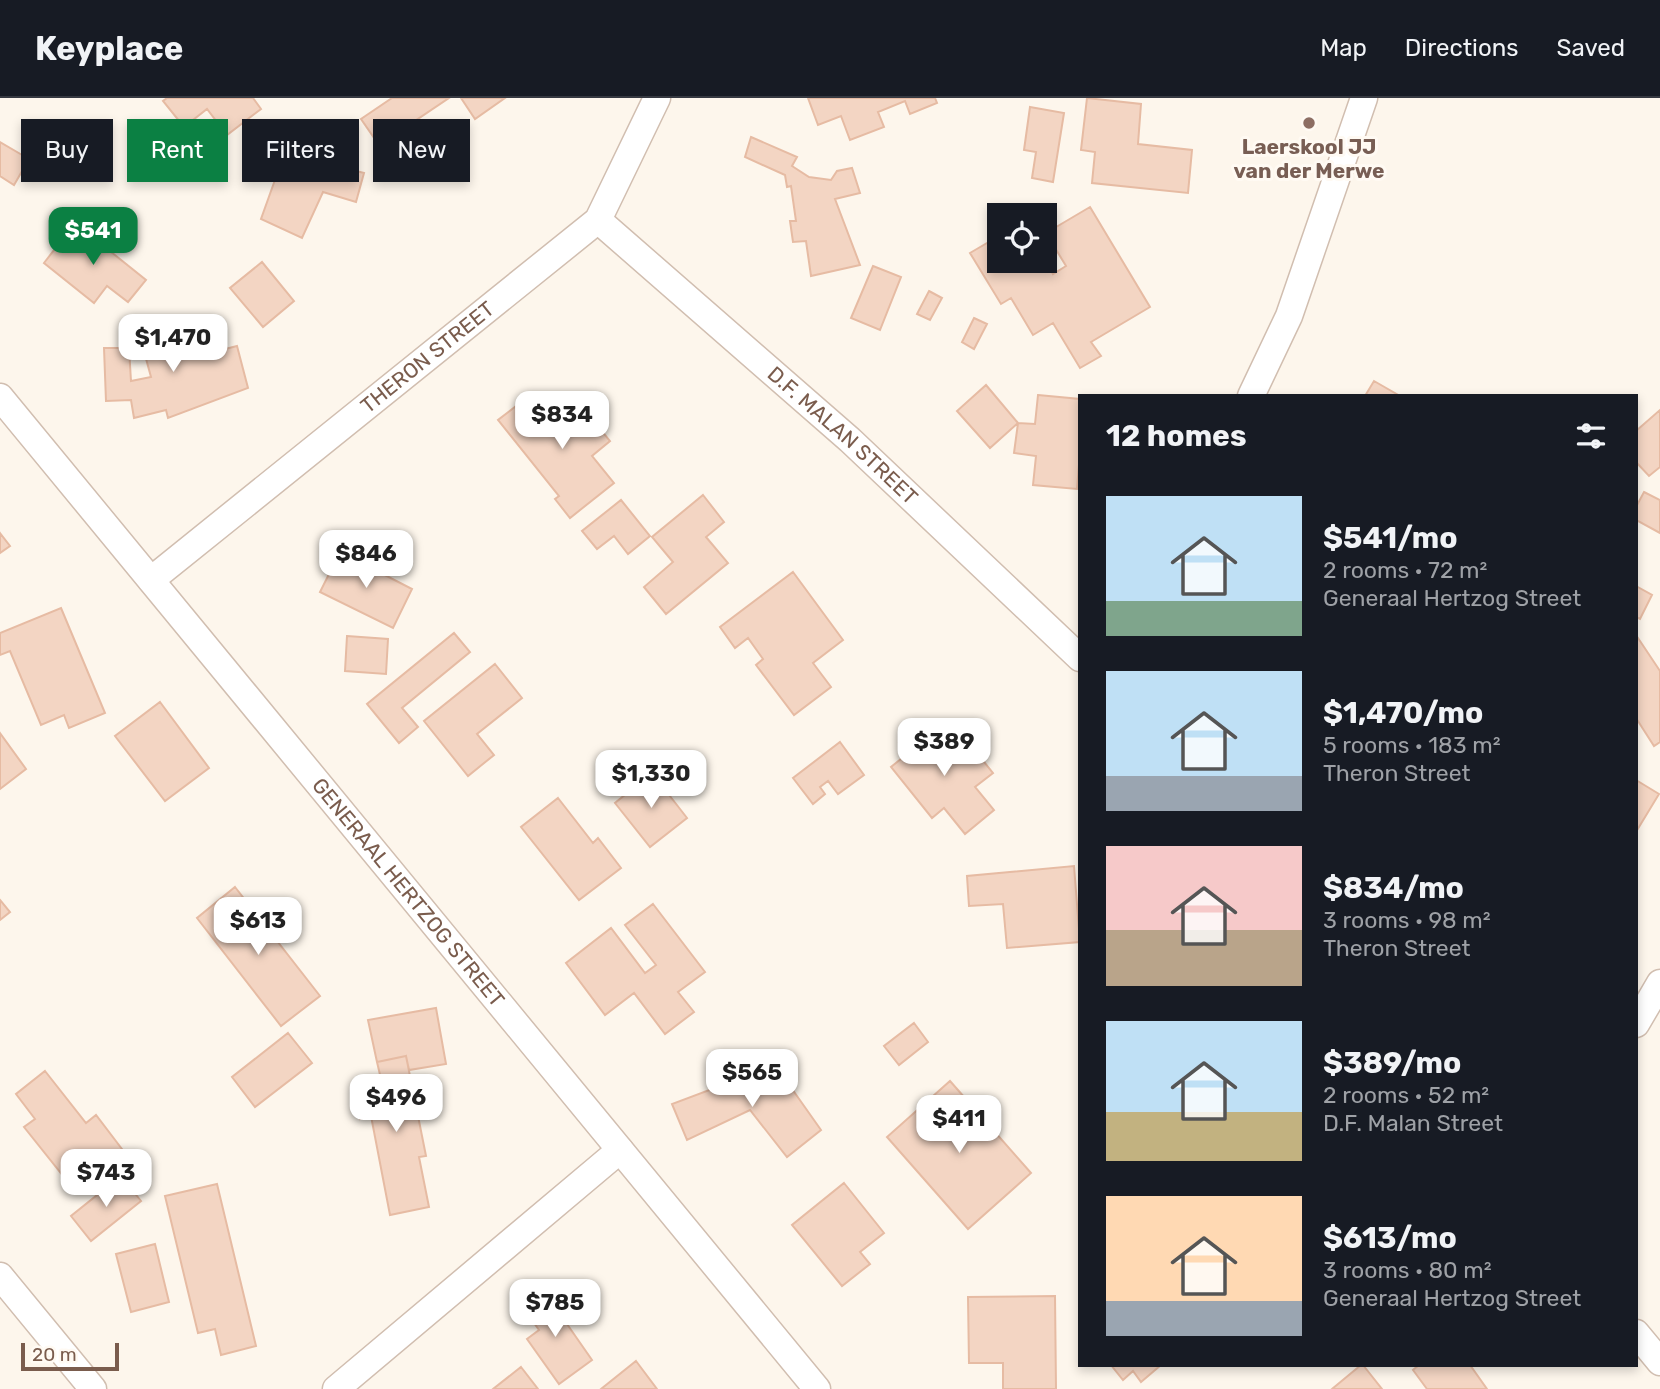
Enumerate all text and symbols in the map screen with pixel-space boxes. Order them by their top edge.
text: Keyplace [35,29,183,68]
text: Map [1320,34,1367,62]
text: Directions [1405,34,1518,62]
text: Saved [1556,34,1625,62]
marker: Laerskool JJ van der Merwe [1301,115,1317,131]
chip: Buy [21,119,113,182]
chip: Rent [127,119,228,182]
chip: Filters [242,119,359,182]
chip: New [373,119,470,182]
place label: Laerskool JJ van der Merwe [1234,134,1384,183]
map controls [987,203,1057,273]
button: locate [987,203,1057,273]
pin: $541 [52,208,134,267]
text: $541 [65,216,121,244]
street label: THERON STREET [355,296,499,418]
pin: $1,470 [116,314,230,374]
text: $1,470 [135,323,212,351]
street label: D.F. MALAN STREET [763,361,923,509]
pin: $834 [521,392,603,451]
text: $834 [531,400,593,428]
icon: filters [1572,417,1610,455]
text: 12 homes [1106,418,1247,454]
text: $541/mo [1323,520,1458,556]
icon: home [1162,524,1246,608]
pin: $846 [325,531,407,590]
text: $846 [335,539,397,567]
text: 2 rooms · 72 m² [1323,556,1487,584]
text: Generaal Hertzog Street [1323,584,1581,612]
text: $1,470/mo [1323,695,1483,731]
icon: home [1162,699,1246,783]
pin: $389 [903,718,985,778]
text: $389 [914,727,974,755]
text: 5 rooms · 183 m² [1323,731,1500,759]
pin: $1,330 [594,750,708,810]
text: $1,330 [611,759,691,787]
text: Theron Street [1323,759,1471,787]
street label: GENERAAL HERTZOG STREET [307,773,510,1012]
text: $834/mo [1323,870,1464,906]
icon: home [1162,874,1246,958]
pin: $613 [217,898,299,957]
text: $613 [230,906,286,934]
text: 3 rooms · 98 m² [1323,906,1491,934]
text: Theron Street [1323,934,1471,962]
text: $389/mo [1323,1045,1461,1081]
pin: $565 [711,1049,793,1109]
icon: home [1162,1049,1246,1133]
text: $565 [722,1058,782,1086]
pin: $496 [355,1074,437,1134]
text: 2 rooms · 52 m² [1323,1081,1489,1109]
text: $496 [366,1083,426,1111]
pin: $411 [918,1096,1000,1155]
text: $411 [932,1104,986,1132]
text: D.F. Malan Street [1323,1109,1503,1137]
pin: $743 [65,1150,147,1209]
text: $743 [77,1158,135,1186]
text: $613/mo [1323,1220,1457,1256]
icon: home [1162,1224,1246,1308]
text: 3 rooms · 80 m² [1323,1256,1492,1284]
pin: $785 [514,1280,596,1339]
text: Generaal Hertzog Street [1323,1284,1581,1312]
text: $785 [526,1288,584,1316]
scale bar [21,1340,119,1372]
text: 20 m [32,1343,77,1366]

